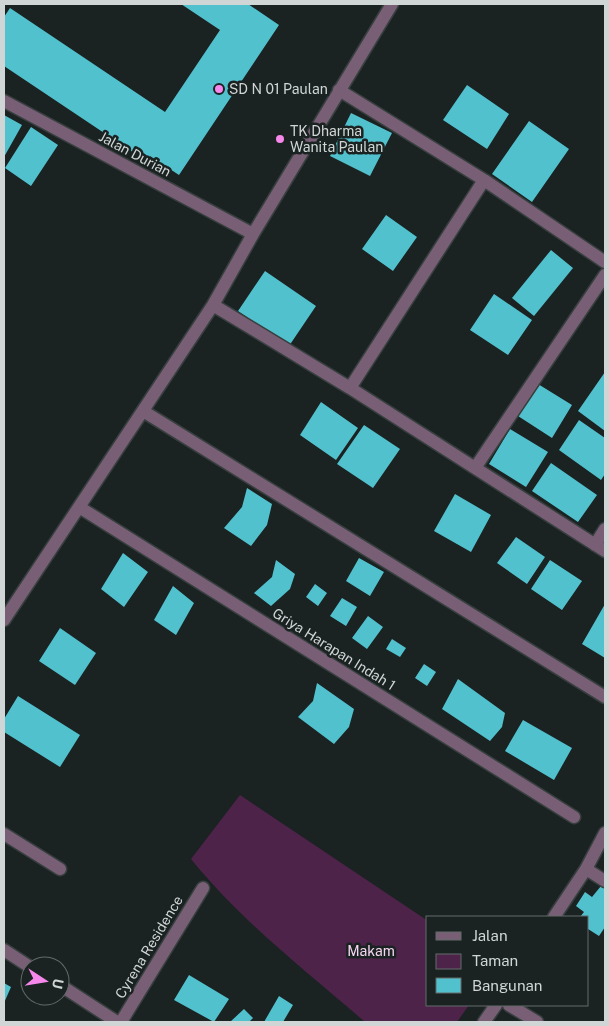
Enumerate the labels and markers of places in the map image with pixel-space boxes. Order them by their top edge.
place label: SD N 01 Paulan [229,81,328,97]
marker: SD N 01 Paulan [213,83,225,95]
place label: TK Dharma Wanita Paulan [290,123,383,155]
marker: TK Dharma Wanita Paulan [274,133,286,145]

